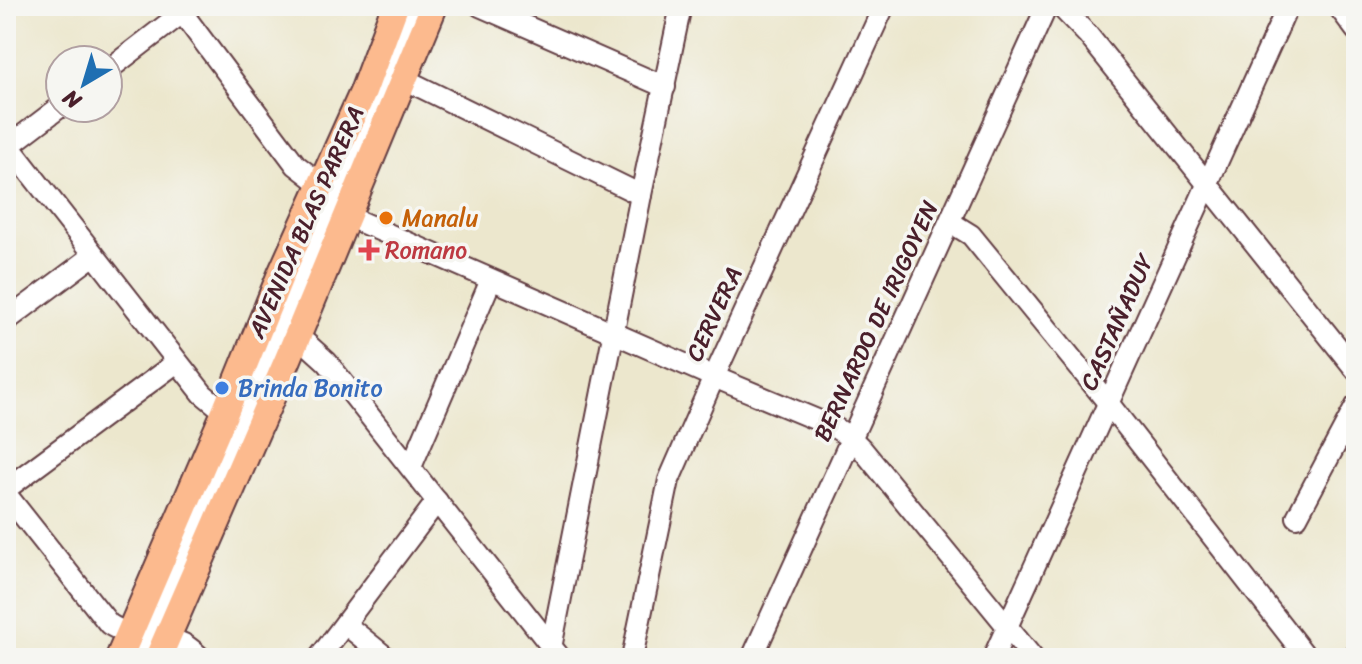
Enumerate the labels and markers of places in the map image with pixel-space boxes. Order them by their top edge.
place label: Manalu [402,197,478,239]
marker: Manalu [377,209,395,227]
place label: Romano [385,229,467,271]
marker: Romano [360,241,378,259]
place label: Brinda Bonito [238,367,383,409]
marker: Brinda Bonito [213,379,231,397]

